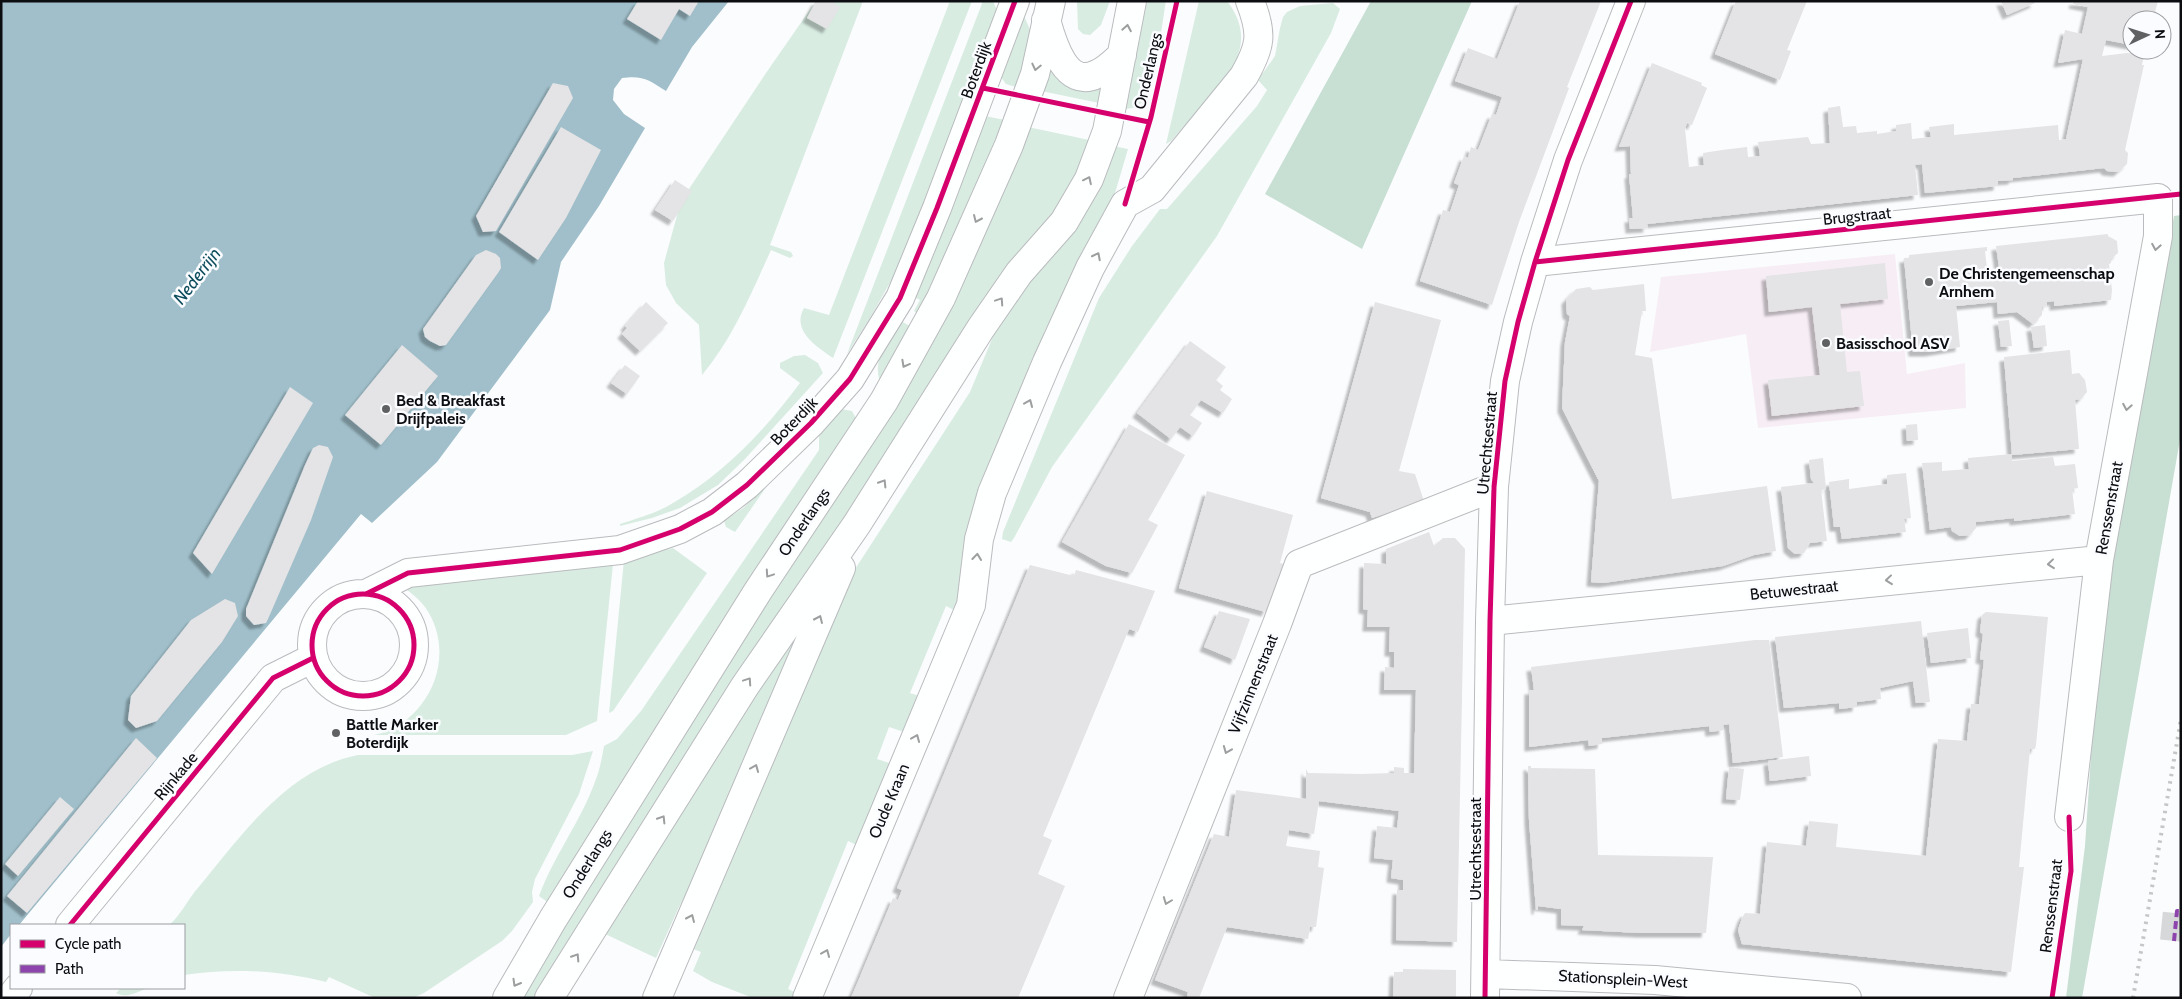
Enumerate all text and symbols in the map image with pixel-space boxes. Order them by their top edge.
north arrow [2122,10,2172,60]
one-way arrow [1121,24,1131,32]
text: N [2151,29,2169,40]
street label: Onderlangs [1130,30,1166,111]
street label: Boterdijk [957,38,995,101]
one-way arrow [1031,63,1042,72]
one-way arrow [1082,176,1092,185]
street label: Brugstraat [1822,203,1893,229]
one-way arrow [972,214,983,223]
one-way arrow [2151,242,2162,251]
water label: Nederrijn [169,243,225,309]
one-way arrow [1091,252,1101,261]
place label: De Christengemeenschap Arnhem [1939,264,2115,301]
marker: De Christengemeenschap Arnhem [1923,276,1935,288]
one-way arrow [994,297,1004,306]
place label: Basisschool ASV [1836,334,1950,353]
marker: Basisschool ASV [1820,337,1832,349]
one-way arrow [901,359,911,368]
street label: Utrechtsestraat [1473,390,1501,495]
place label: Bed & Breakfast Drijfpaleis [396,391,506,428]
street label: Boterdijk [767,392,822,449]
one-way arrow [1024,400,1034,408]
one-way arrow [2122,402,2132,411]
marker: Bed & Breakfast Drijfpaleis [380,403,392,415]
street label: Renssenstraat [2091,459,2127,556]
one-way arrow [876,479,886,488]
street label: Onderlangs [774,484,834,560]
one-way arrow [971,552,982,560]
one-way arrow [2046,558,2054,569]
one-way arrow [766,569,776,578]
one-way arrow [1885,575,1893,586]
street label: Betuwestraat [1749,576,1840,604]
one-way arrow [813,615,824,624]
street label: Vijfzinnenstraat [1224,631,1282,737]
one-way arrow [742,678,751,687]
place label: Battle Marker Boterdijk [346,715,439,752]
marker: Battle Marker Boterdijk [330,727,342,739]
one-way arrow [909,734,920,743]
one-way arrow [1223,745,1233,754]
street label: Rijnkade [150,748,202,804]
street label: Oude Kraan [865,761,913,841]
one-way arrow [749,764,760,773]
street label: Utrechtsestraat [1466,797,1485,901]
one-way arrow [655,815,665,824]
street label: Onderlangs [558,825,616,902]
street label: Renssenstraat [2036,857,2066,954]
one-way arrow [1163,897,1173,905]
one-way arrow [685,914,695,922]
legend [10,924,185,989]
text: Cycle path [55,935,121,953]
one-way arrow [819,949,830,958]
one-way arrow [569,953,579,962]
text: Path [55,960,84,978]
street label: Stationsplein-West [1558,966,1689,992]
one-way arrow [512,977,522,986]

